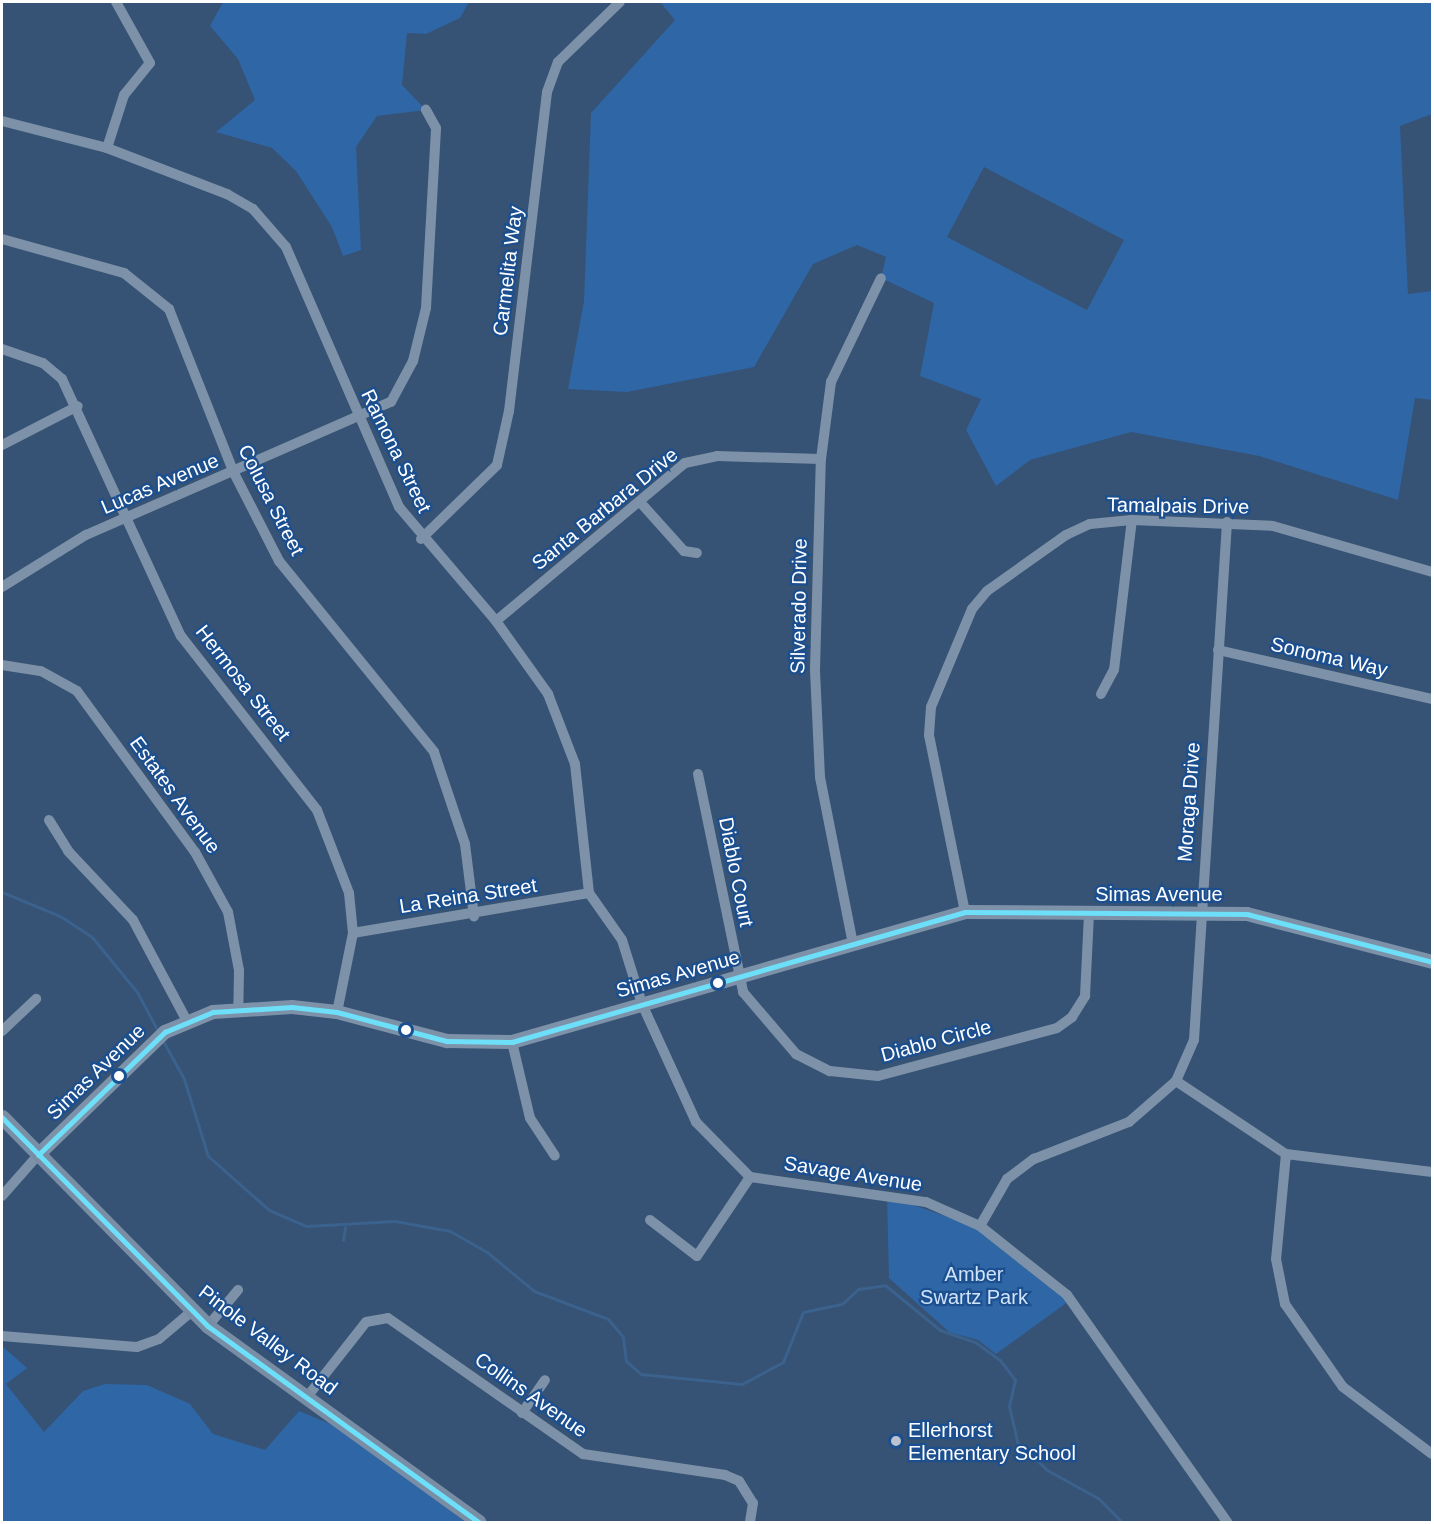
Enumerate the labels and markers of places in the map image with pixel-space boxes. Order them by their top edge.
unlabelled marker [712,977,724,989]
unlabelled marker [400,1024,412,1036]
unlabelled marker [113,1070,125,1082]
place label: Ellerhorst Elementary School [908,1418,1076,1465]
marker: Ellerhorst Elementary School [889,1434,903,1448]

